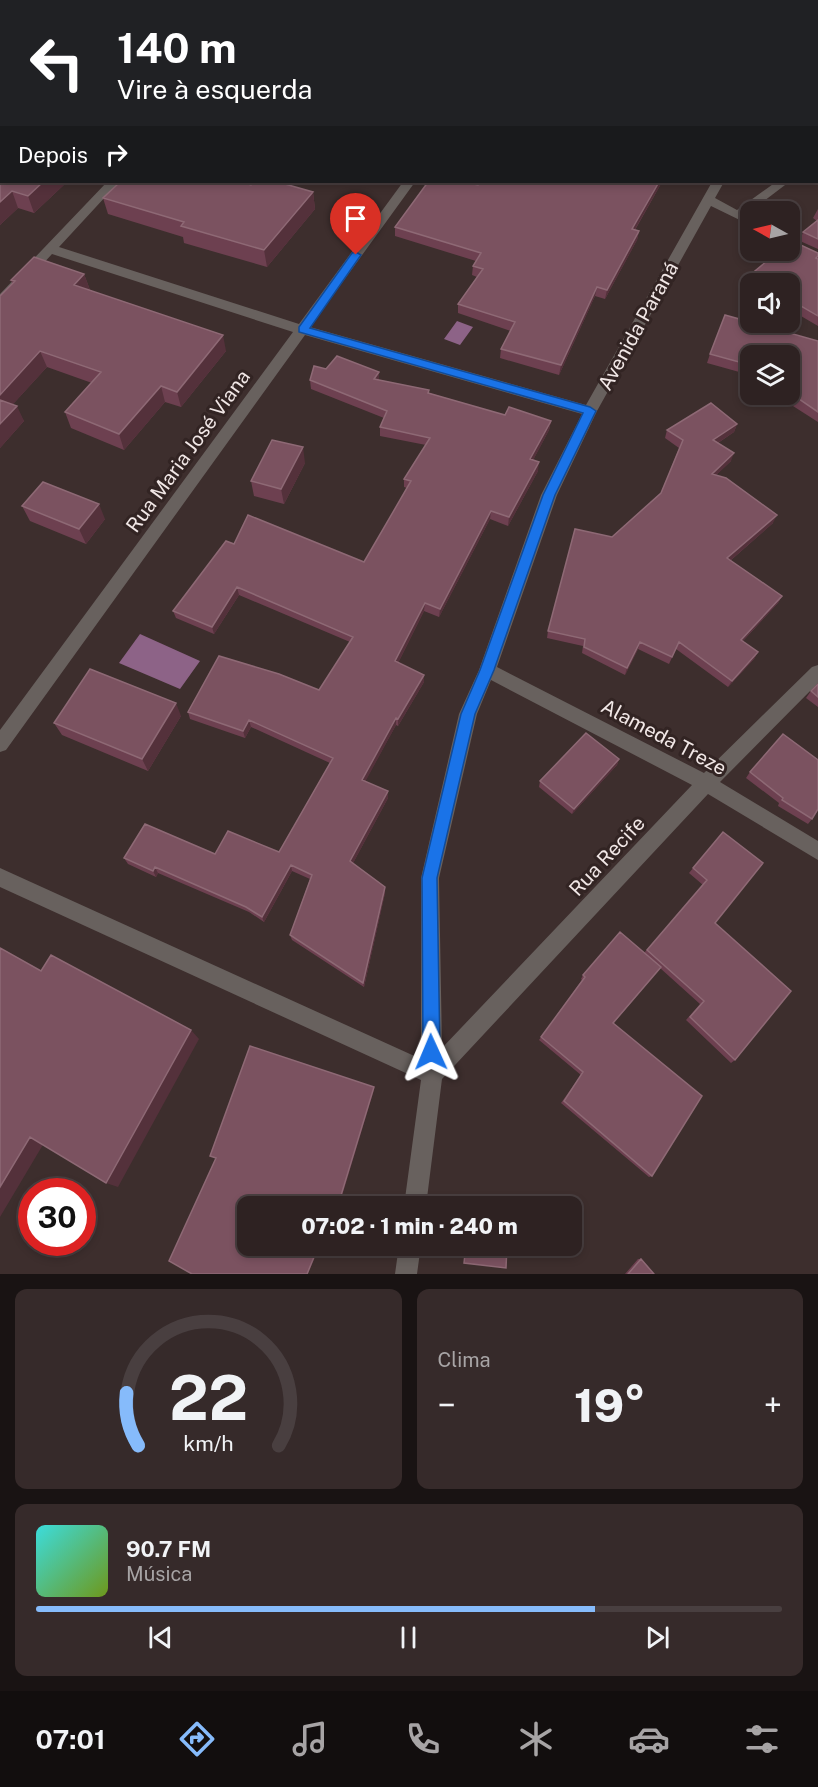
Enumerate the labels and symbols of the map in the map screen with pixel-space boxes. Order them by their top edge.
pin [330,193,381,255]
north arrow [740,201,800,261]
street label: Avenida Paraná [593,258,683,394]
street label: Rua Maria José Viana [121,365,255,537]
street label: Alameda Treze [597,694,731,780]
street label: Rua Recife [564,811,650,901]
position arrow [399,1020,463,1084]
speed limit sign: 30 [18,1178,96,1256]

